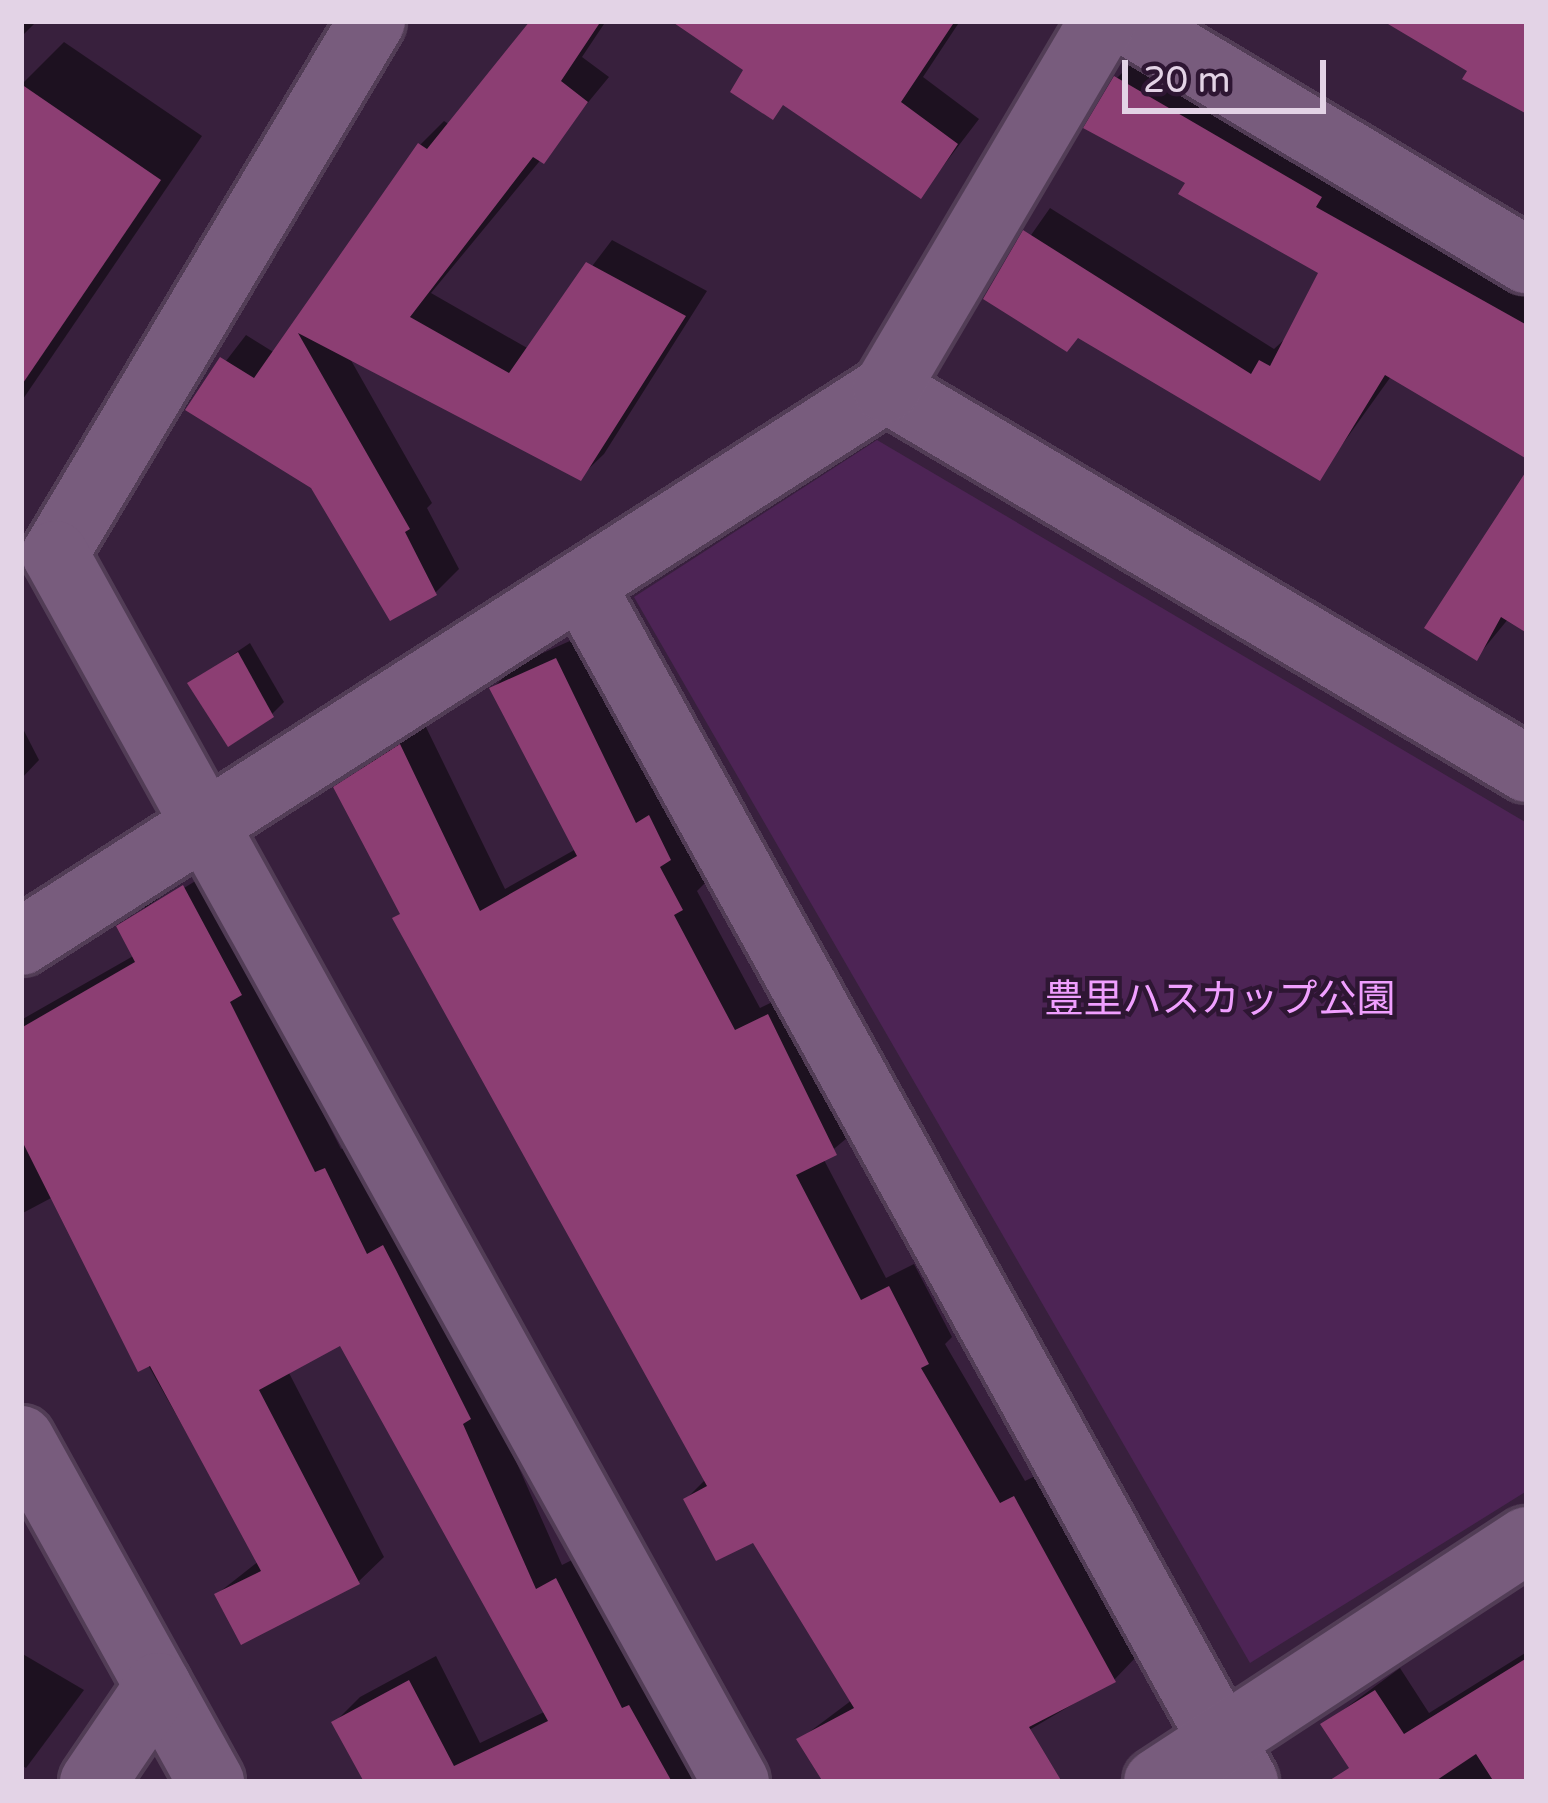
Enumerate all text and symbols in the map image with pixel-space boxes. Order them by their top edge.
scale bar [1128,36,1332,110]
text: 20 m [1143,59,1231,102]
park label: 豊里ハスカップ公園 [1045,977,1395,1023]

